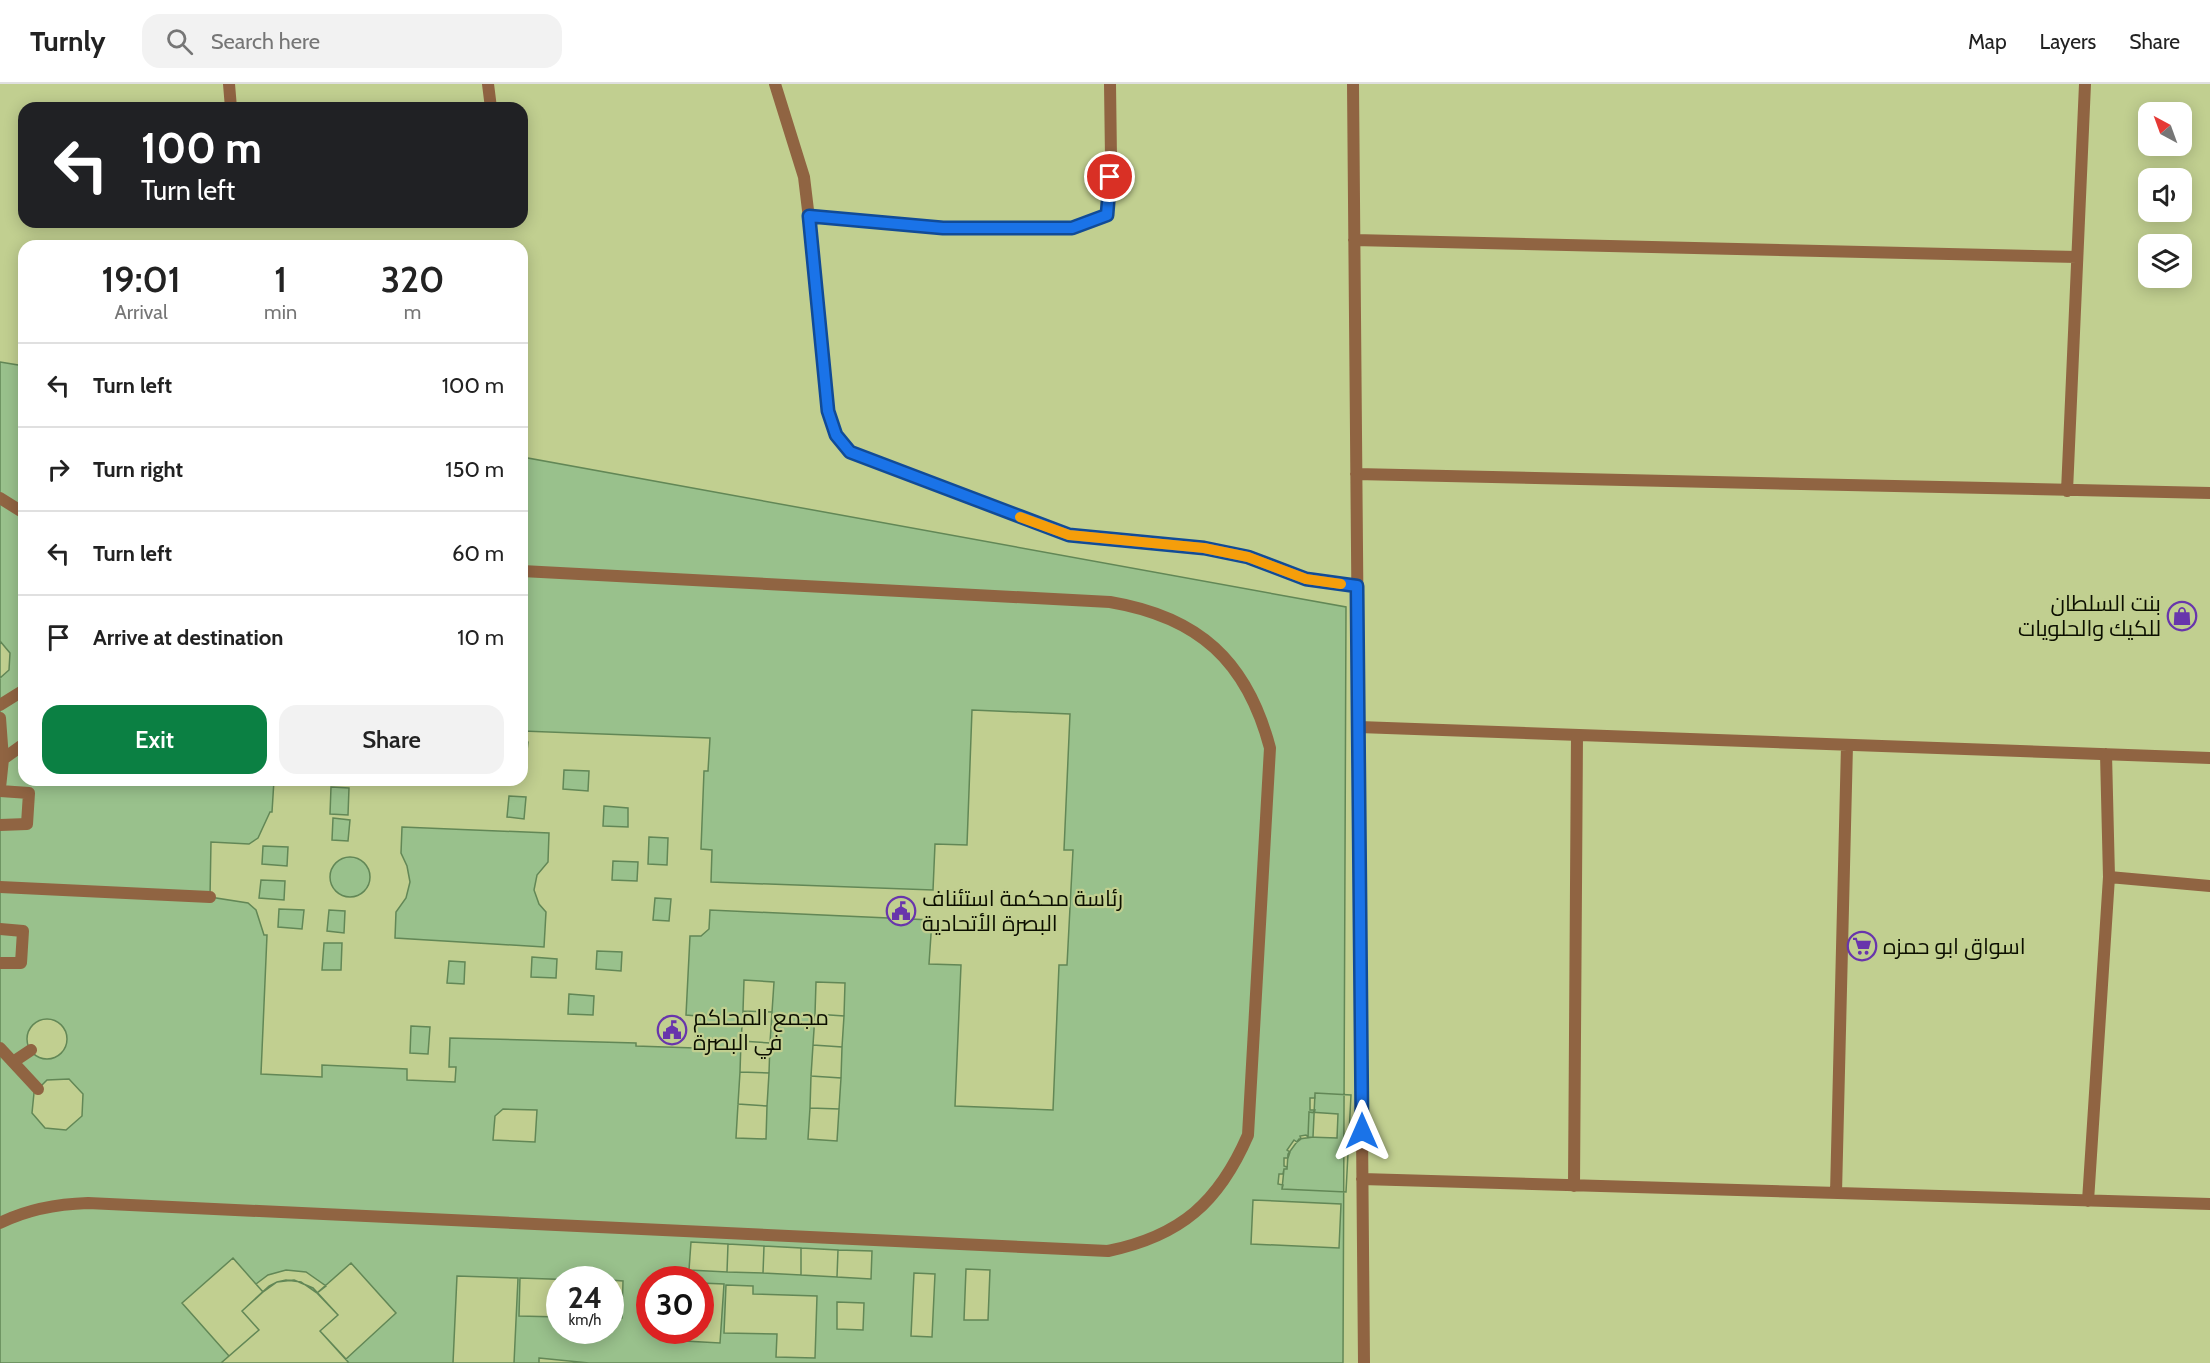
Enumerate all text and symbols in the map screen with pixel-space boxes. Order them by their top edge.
search box [142,14,562,68]
text: Turnly [30,24,106,58]
icon: search [163,25,196,58]
text: Search here [211,28,320,55]
text: Map [1968,29,2007,54]
text: Layers [2040,29,2096,54]
text: Share [2129,29,2180,54]
north arrow [2138,102,2192,156]
map controls [2138,102,2192,288]
text: 100 m [141,122,262,174]
icon: left [42,126,120,204]
pin [1084,151,1135,202]
icon: arrive [1093,160,1126,193]
button: sound [2138,168,2192,222]
text: Turn left [141,174,235,207]
button: layers [2138,234,2192,288]
text: 19:01 [102,257,181,301]
text: 1 [274,257,287,301]
text: 320 [381,257,444,301]
text: Arrival [114,300,168,324]
text: min [264,300,297,324]
text: m [404,300,421,324]
icon: left [42,369,75,402]
text: Turn left [93,372,172,399]
text: 100 m [442,372,504,399]
icon: right [42,453,75,486]
text: Turn right [93,456,183,483]
text: 150 m [445,456,504,483]
icon: left [42,537,75,570]
text: Turn left [93,540,172,567]
text: 60 m [452,540,504,567]
place label: بنت السلطان للكيك والحلويات [2018,590,2161,642]
shop icon: بنت السلطان للكيك والحلويات [2166,600,2198,632]
icon: arrive [42,621,75,654]
text: Arrive at destination [93,624,283,651]
text: 10 m [457,624,504,651]
button: Exit [42,705,267,774]
button: Share [279,705,504,774]
place label: رئاسة محكمة استئناف البصرة الأتحادية [922,885,1123,937]
public building icon: رئاسة محكمة استئناف البصرة الأتحادية [885,895,917,927]
supermarket icon: اسواق ابو حمزه [1846,930,1878,962]
place label: اسواق ابو حمزه [1883,933,2026,960]
place label: مجمع المحاكم في البصرة [693,1004,829,1059]
public building icon: مجمع المحاكم في البصرة [656,1014,688,1046]
position arrow [1330,1099,1394,1163]
speed limit sign: 30 [636,1266,714,1344]
text: 24 [568,1279,602,1316]
text: km/h [569,1311,601,1329]

